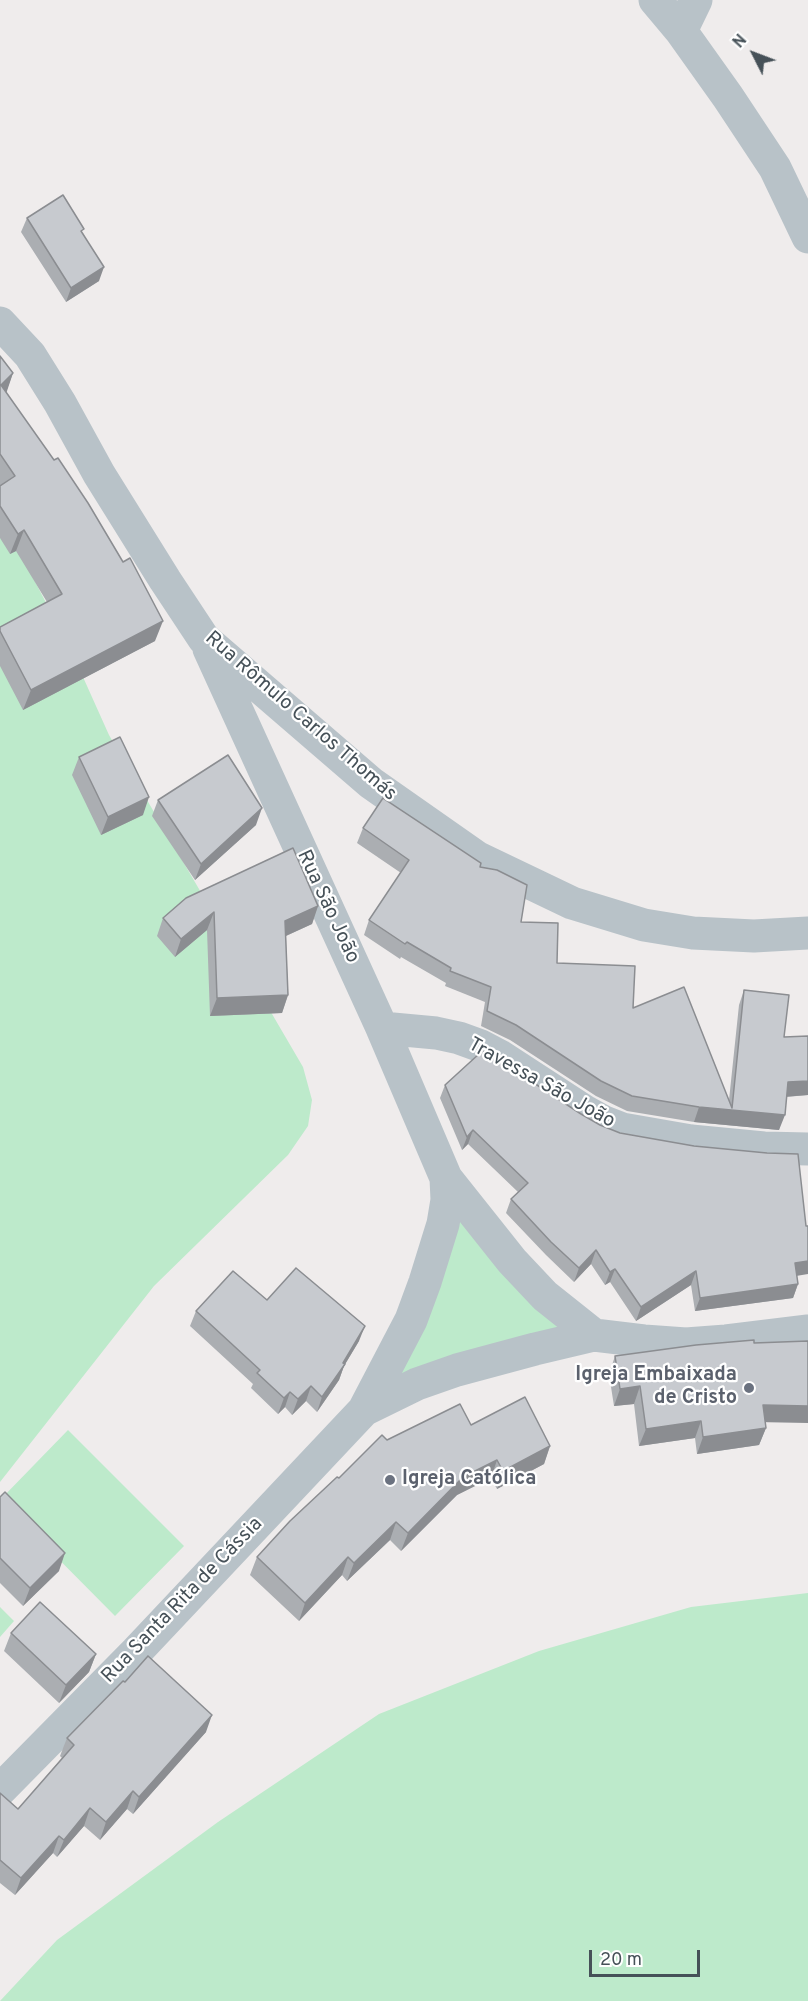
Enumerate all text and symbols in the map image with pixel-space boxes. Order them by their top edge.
north arrow [724,24,784,84]
text: N [729,31,752,53]
street label: Rua Rômulo Carlos Thomás [199,627,401,807]
street label: Rua São João [290,847,364,967]
street label: Travessa São João [463,1034,619,1134]
place label: Igreja Embaixada de Cristo [575,1364,737,1411]
marker: Igreja Embaixada de Cristo [742,1381,756,1395]
place label: Igreja Católica [402,1468,536,1492]
marker: Igreja Católica [383,1473,397,1487]
street label: Rua Santa Rita de Cássia [97,1513,269,1689]
scale bar [592,1938,703,1976]
text: 20 m [600,1949,642,1972]

